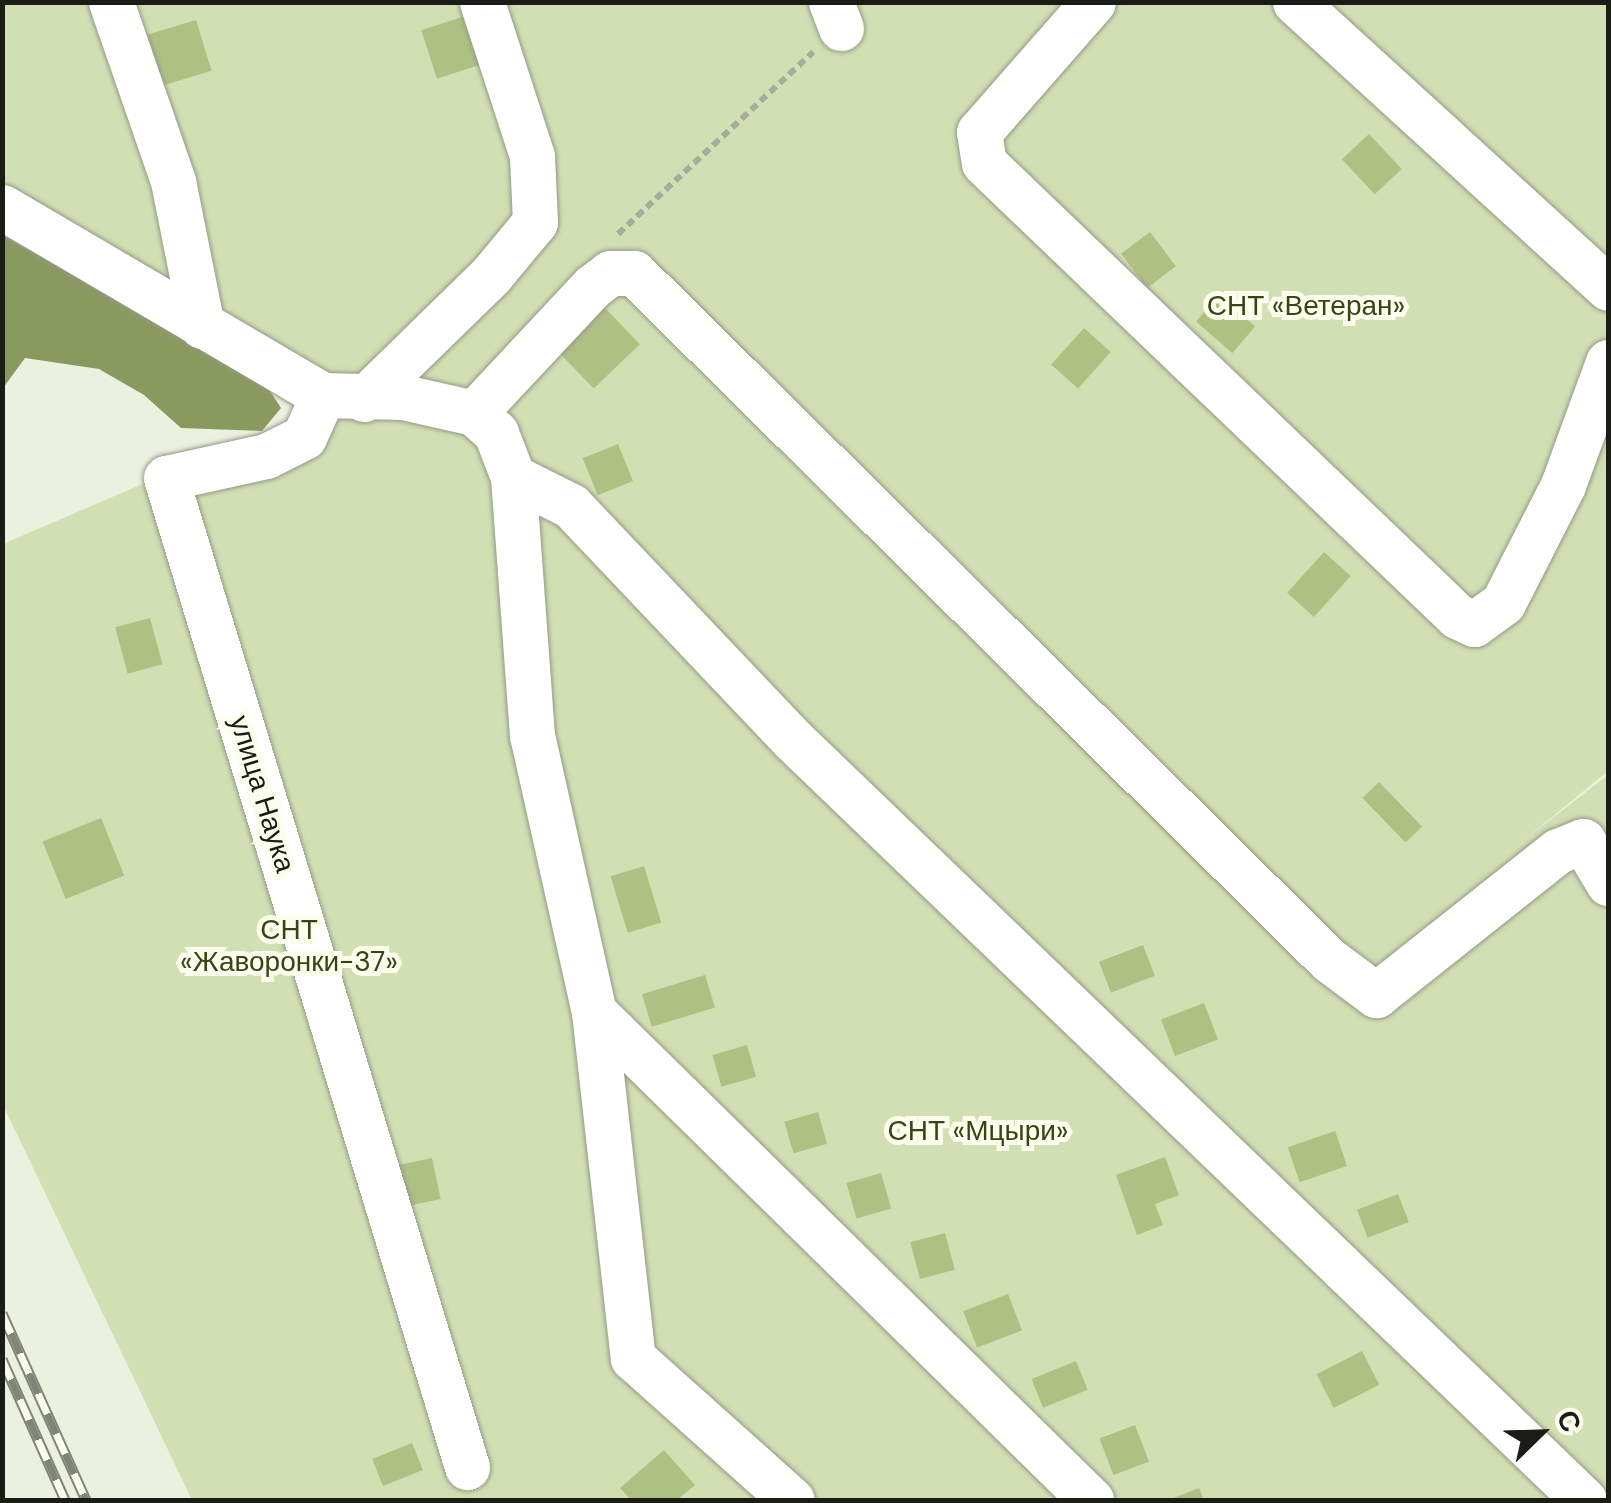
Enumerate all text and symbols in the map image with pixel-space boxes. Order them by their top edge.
park label: СНТ «Ветеран» [1207,289,1405,323]
street label: улица Наука [222,711,302,877]
park label: СНТ «Жаворонки-37» [180,913,398,979]
park label: СНТ «Мцыри» [887,1114,1069,1148]
north arrow [1491,1383,1591,1483]
text: С [1548,1405,1590,1438]

